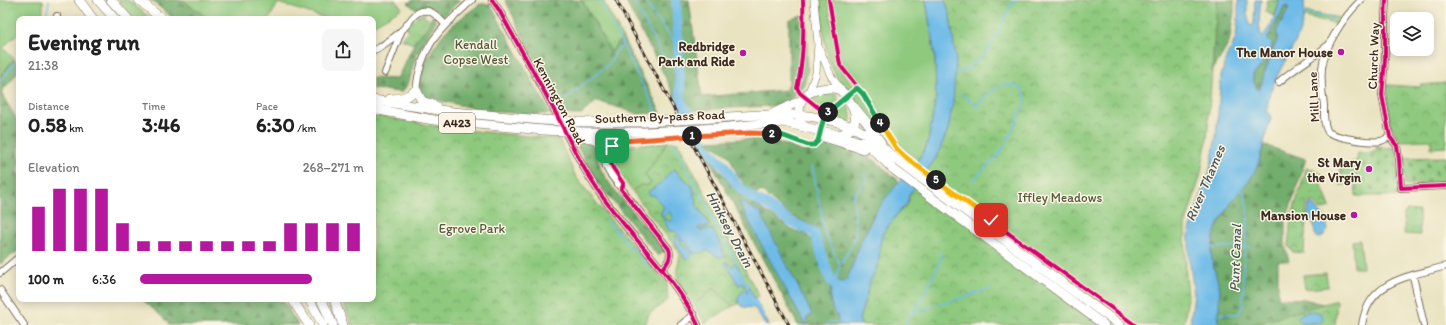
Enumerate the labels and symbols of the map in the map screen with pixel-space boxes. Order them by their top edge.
street label: Church Way [1365,22,1382,90]
park label: Kendall Copse West [444,37,509,67]
place label: Redbridge Park and Ride [658,39,735,69]
place label: The Manor House [1235,45,1333,60]
marker: The Manor House [1336,47,1346,57]
marker: Redbridge Park and Ride [738,48,748,58]
street label: Kennington Road [530,55,589,147]
street label: Mill Lane [1305,71,1322,123]
pin: 3 [818,102,838,122]
street label: Southern By-pass Road [595,107,725,126]
road number: A423 [439,113,475,133]
pin: 4 [870,113,890,133]
pin: 2 [762,124,782,144]
pin: 1 [682,126,702,146]
pin [595,129,629,163]
water label: River Thames [1182,142,1229,224]
place label: St Mary the Virgin [1307,155,1362,186]
marker: St Mary the Virgin [1364,164,1374,174]
pin: 5 [926,170,946,190]
water label: Hinksey Drain [702,188,757,271]
park label: Iffley Meadows [1018,190,1103,205]
pin [974,203,1008,237]
place label: Mansion House [1261,208,1346,223]
marker: Mansion House [1349,210,1359,220]
park label: Egrove Park [439,221,506,236]
water label: Punt Canal [1226,223,1245,292]

